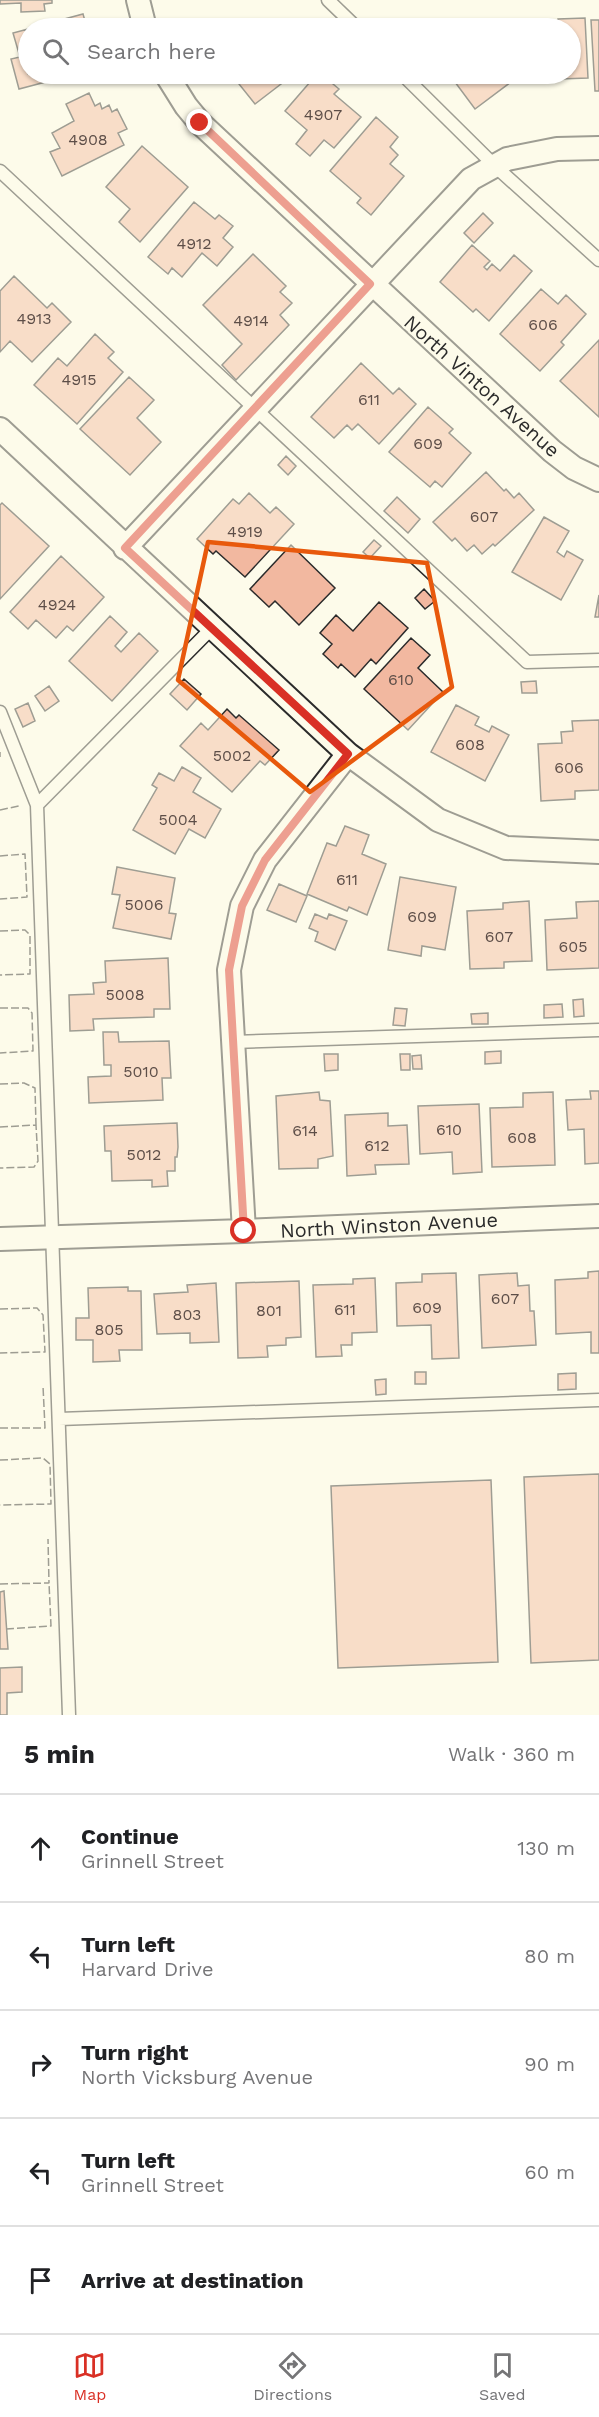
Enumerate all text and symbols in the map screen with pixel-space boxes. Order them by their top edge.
search box [18,18,581,84]
icon: search [39,35,72,68]
text: Search here [87,39,216,64]
house number: 4907 [304,105,342,124]
route end [186,109,212,135]
house number: 4908 [68,130,108,149]
house number: 4912 [176,234,212,253]
house number: 4913 [16,309,52,328]
street label: North Vinton Avenue [399,310,565,462]
house number: 4914 [233,311,269,330]
house number: 606 [528,315,558,334]
house number: 4915 [61,370,97,389]
house number: 611 [358,390,380,409]
house number: 609 [413,434,443,453]
house number: 607 [470,507,498,526]
house number: 4919 [227,522,263,541]
house number: 4924 [38,595,76,614]
house number: 610 [388,670,414,689]
house number: 608 [455,735,485,754]
house number: 5002 [213,746,251,765]
house number: 606 [554,758,584,777]
house number: 5004 [159,810,198,829]
house number: 611 [336,870,358,889]
house number: 5006 [125,895,163,914]
house number: 609 [407,907,437,926]
house number: 607 [485,927,513,946]
house number: 605 [559,937,588,956]
house number: 5008 [105,985,145,1004]
house number: 5010 [123,1062,159,1081]
house number: 610 [436,1120,462,1139]
house number: 614 [292,1121,318,1140]
house number: 608 [507,1128,537,1147]
house number: 612 [364,1136,390,1155]
house number: 5012 [127,1145,161,1164]
street label: North Winston Avenue [279,1207,499,1243]
route start [230,1217,256,1243]
house number: 607 [491,1289,519,1308]
house number: 609 [412,1298,442,1317]
house number: 611 [334,1300,356,1319]
house number: 801 [256,1301,282,1320]
house number: 803 [173,1305,201,1324]
house number: 805 [94,1320,124,1339]
text: 5 min [24,1739,95,1769]
text: Walk · 360 m [448,1742,575,1766]
text: Continue [81,1824,179,1849]
icon: ahead [24,1832,57,1865]
text: 130 m [517,1836,575,1860]
text: Grinnell Street [81,1849,224,1873]
text: Turn left [81,1932,175,1957]
icon: left [24,1940,57,1973]
text: 80 m [524,1944,575,1968]
text: Harvard Drive [81,1957,213,1981]
text: Turn right [81,2040,188,2065]
icon: right [24,2048,57,2081]
text: 90 m [524,2052,575,2076]
text: North Vicksburg Avenue [81,2065,313,2089]
text: Turn left [81,2148,175,2173]
icon: left [24,2156,57,2189]
text: 60 m [525,2160,575,2184]
text: Grinnell Street [81,2173,224,2197]
icon: arrive [24,2264,57,2297]
text: Arrive at destination [81,2268,304,2293]
tab: Map [73,2349,106,2404]
tab: Directions [253,2349,332,2404]
tab: Saved [479,2349,526,2404]

